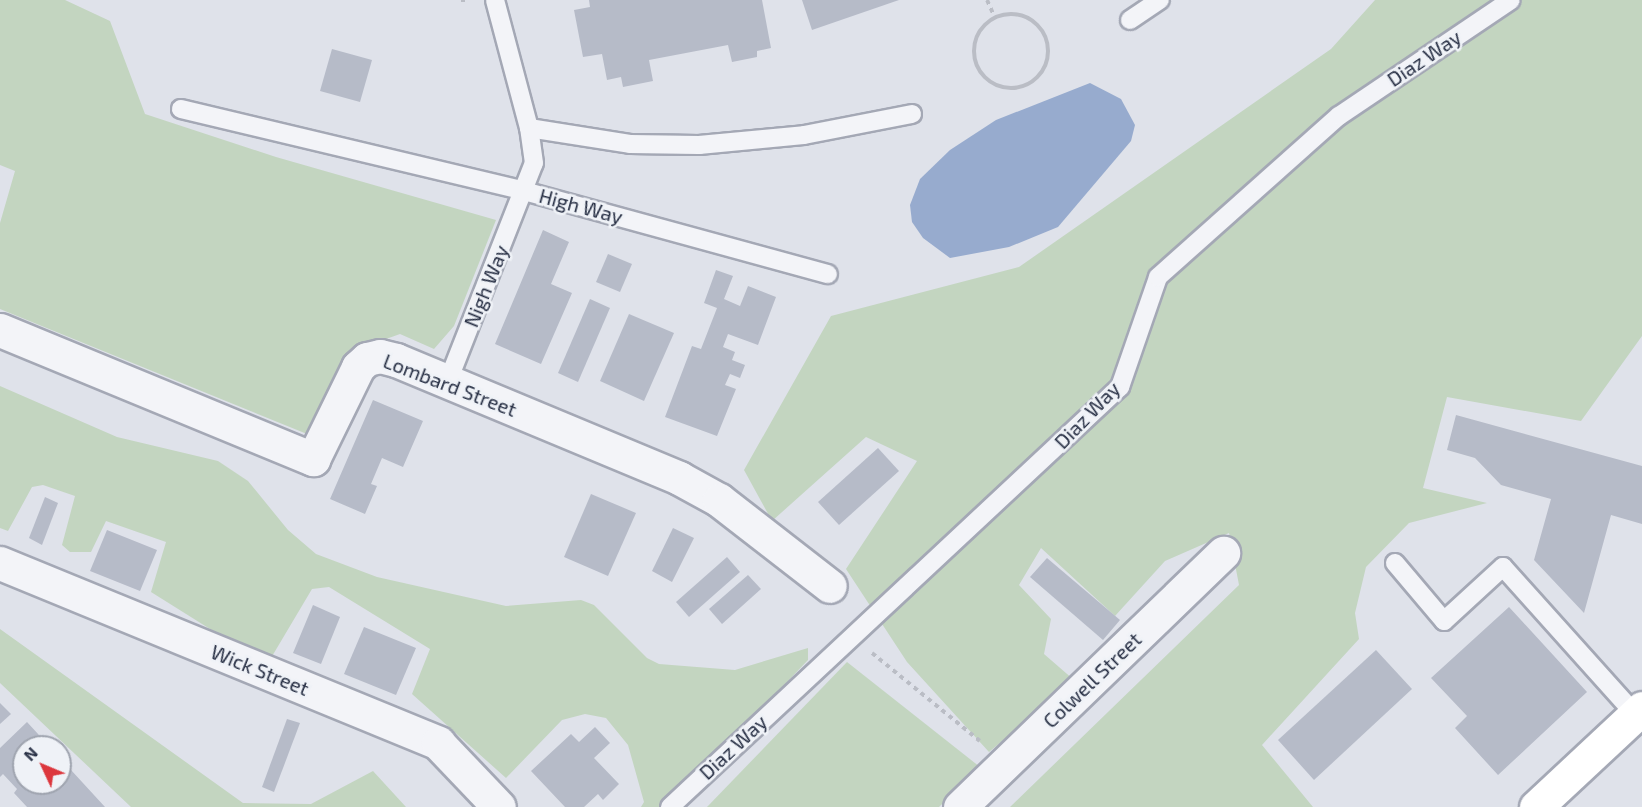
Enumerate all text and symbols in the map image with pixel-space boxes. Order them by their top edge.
street label: Diaz Way [1382,25,1466,91]
street label: High Way [536,183,626,229]
street label: Nigh Way [459,241,513,331]
street label: Lombard Street [380,349,520,421]
street label: Diaz Way [1049,376,1125,454]
street label: Colwell Street [1038,627,1146,733]
street label: Wick Street [207,639,313,701]
street label: Diaz Way [694,710,772,784]
north arrow [12,735,72,795]
text: N [19,743,41,764]

